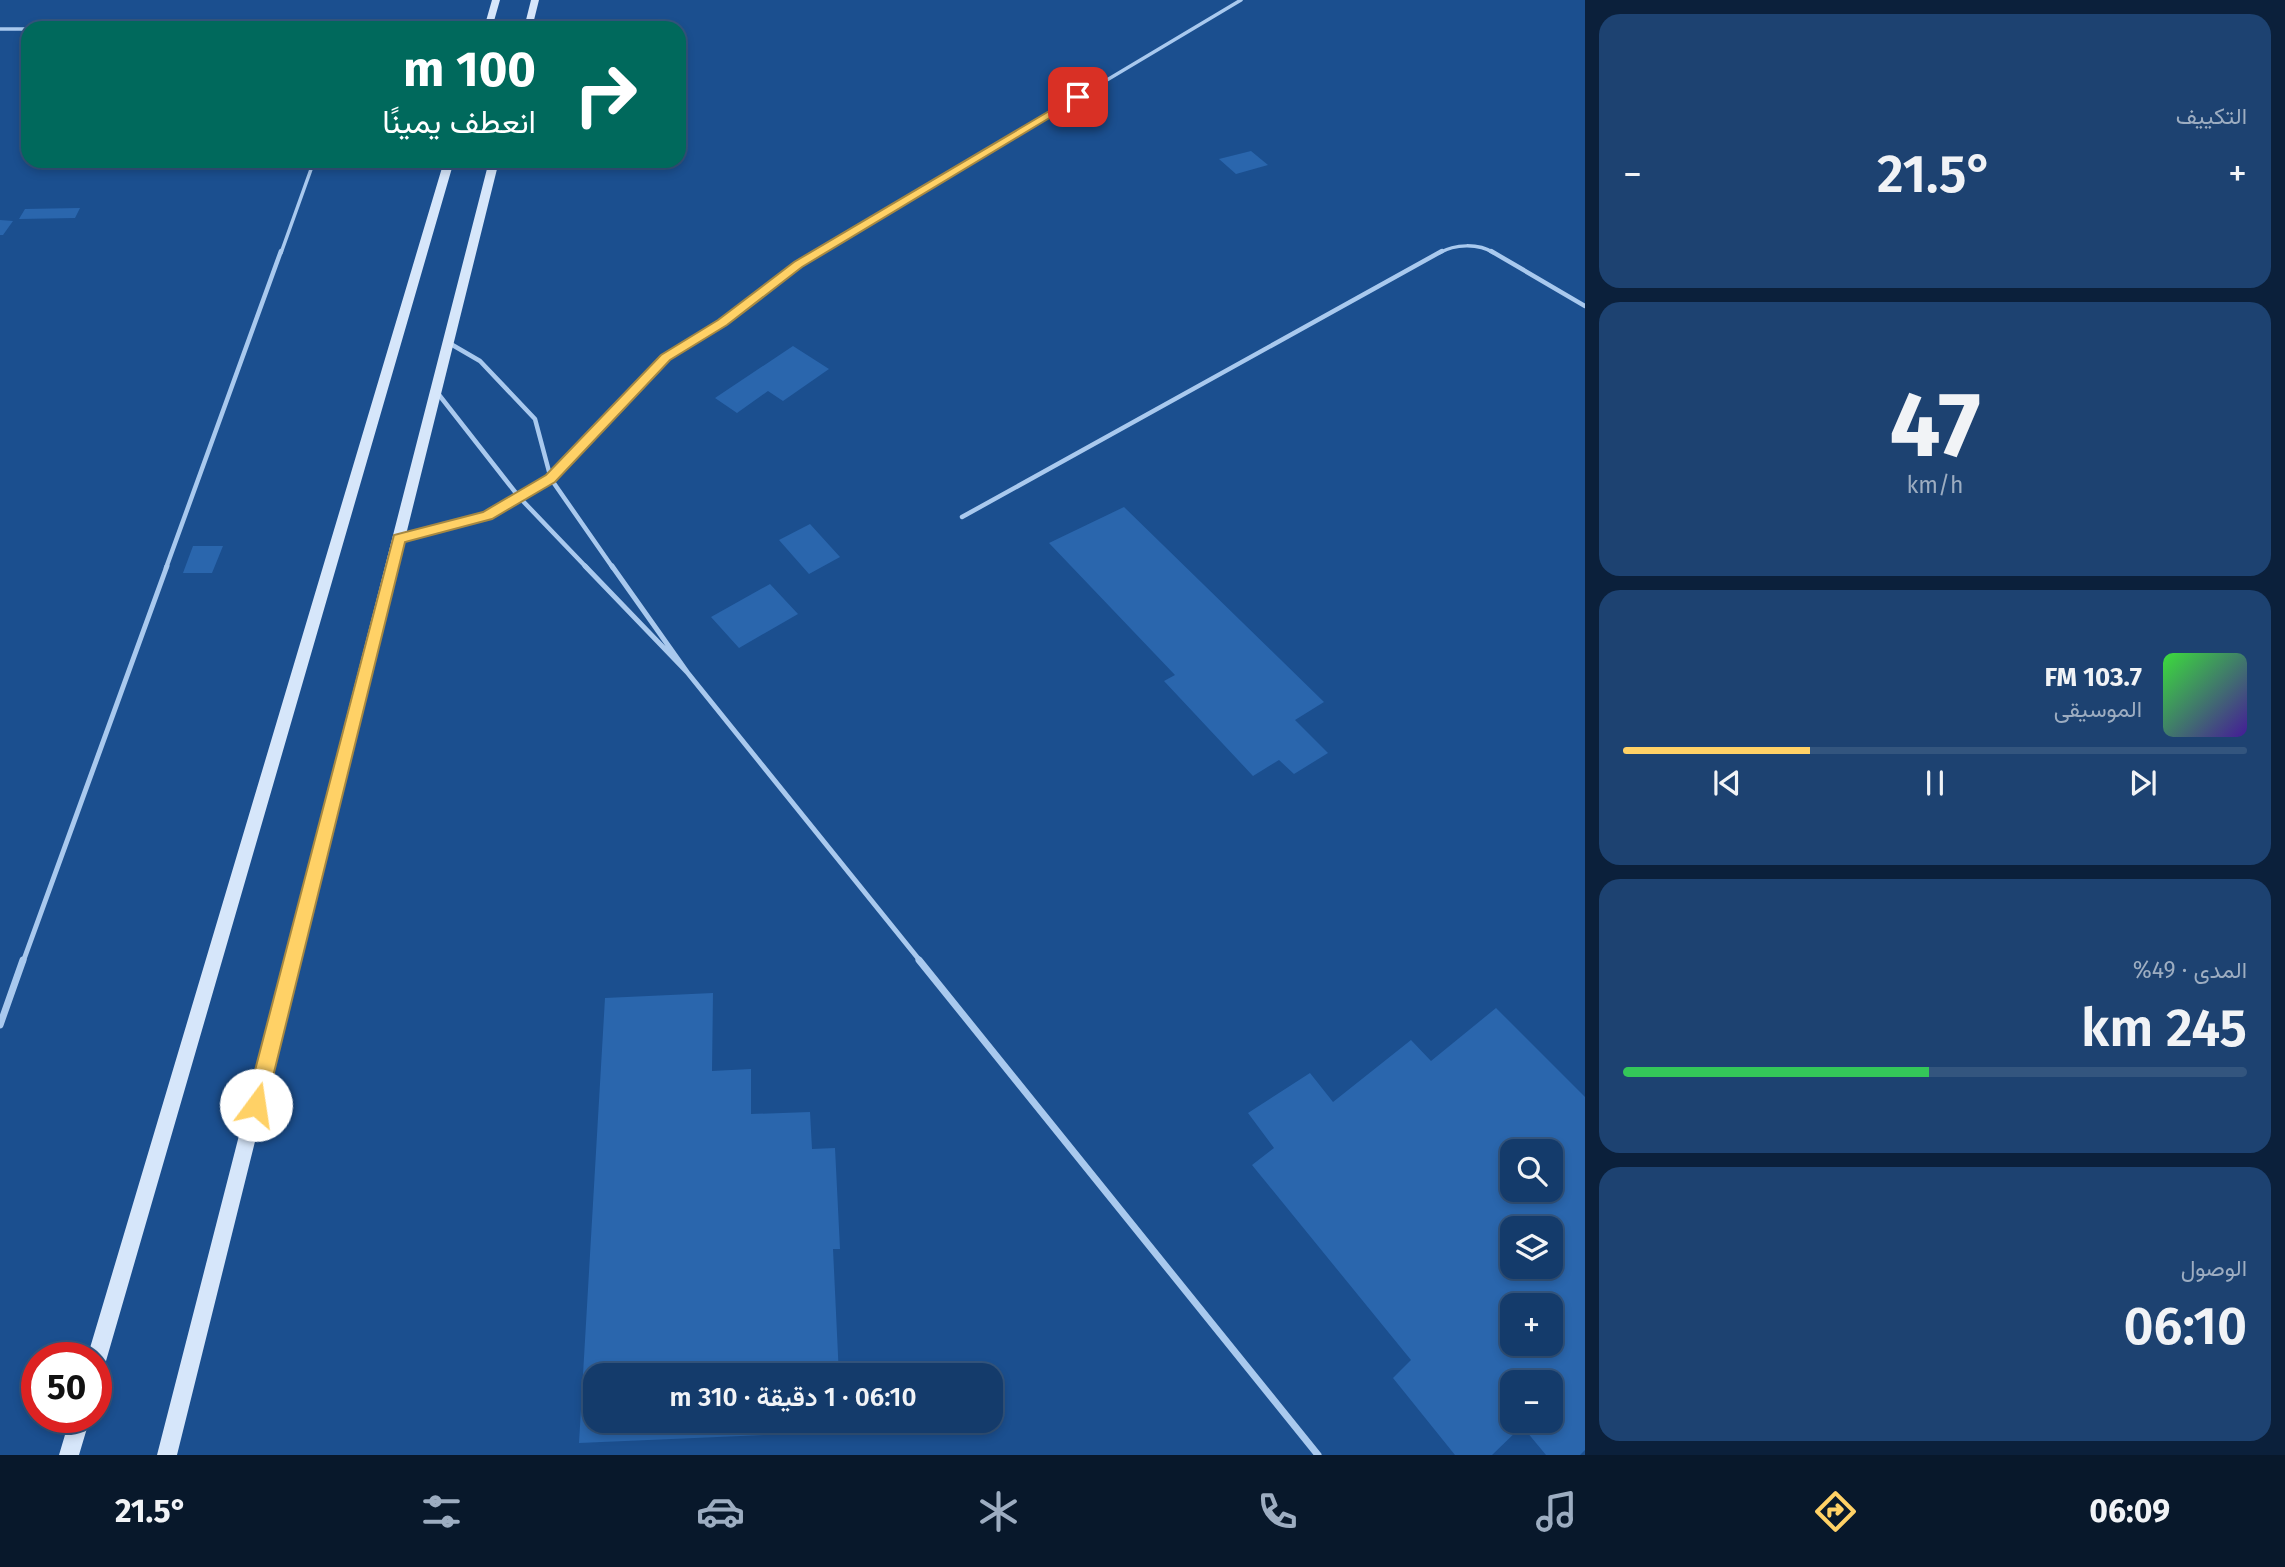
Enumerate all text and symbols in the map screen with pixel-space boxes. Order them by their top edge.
text: 100 m [403,40,536,99]
icon: right [560,49,651,140]
pin [1048,67,1108,127]
icon: arrive [1059,78,1097,116]
text: التكييف [2176,102,2247,130]
text: انعطف يمينًا [382,103,536,141]
text: 21.5° [1877,143,1993,206]
text: − [1623,151,1642,197]
text: + [2228,151,2247,197]
text: 47 [1889,371,1981,480]
text: km/h [1907,471,1963,499]
text: 103.7 FM [2044,662,2142,693]
text: الموسيقى [2054,695,2142,723]
icon: previous [1708,764,1746,802]
icon: pause [1916,764,1954,802]
icon: next [2124,764,2162,802]
text: المدى · 49% [2133,956,2247,984]
text: 245 km [2081,997,2247,1060]
position arrow [219,1068,293,1142]
map controls [1500,1139,1563,1433]
button: search [1500,1139,1563,1202]
button: layers [1500,1216,1563,1279]
text: الوصول [2181,1254,2247,1282]
button: + [1500,1293,1563,1356]
text: 06:10 [2123,1295,2247,1358]
speed limit sign: 50 [21,1342,112,1433]
button: − [1500,1370,1563,1433]
text: 06:10 · 1 دقيقة · 310 m [670,1382,917,1413]
icon: filters [417,1487,466,1536]
icon: car [696,1487,745,1536]
icon: climate [974,1487,1023,1536]
icon: phone [1253,1487,1302,1536]
icon: music [1532,1487,1581,1536]
icon: directions [1811,1487,1860,1536]
text: 21.5° [115,1492,187,1530]
text: 06:09 [2089,1492,2170,1530]

